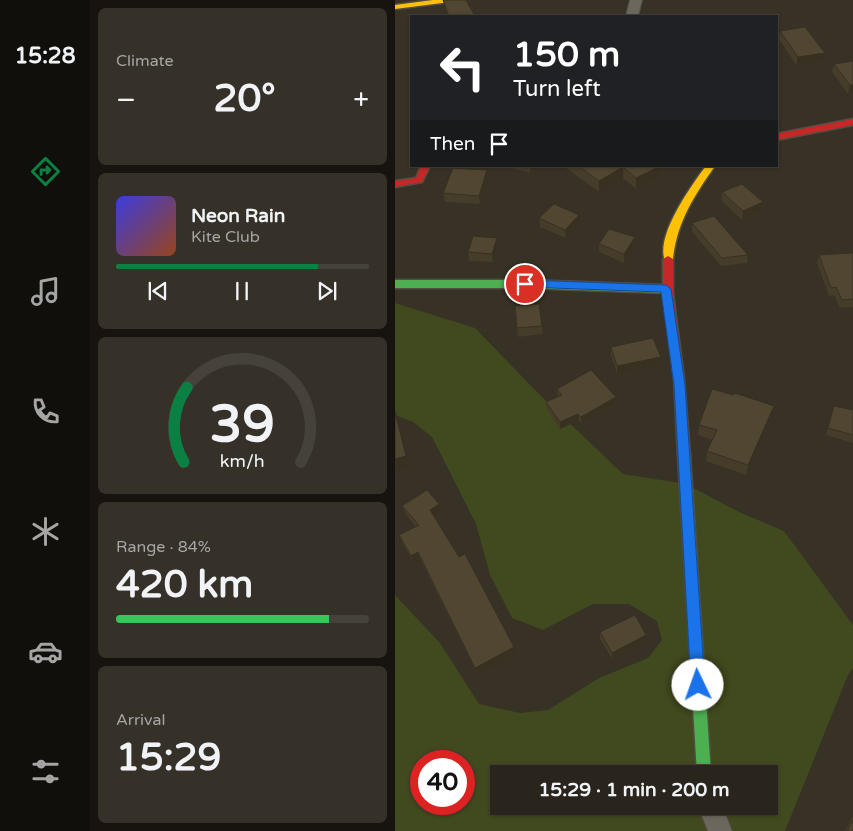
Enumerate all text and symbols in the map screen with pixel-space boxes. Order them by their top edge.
text: 150 m [513,34,620,76]
icon: left [430,35,495,100]
text: 15:28 [15,43,75,69]
text: Climate [116,51,174,71]
text: 20° [214,76,276,122]
text: Turn left [513,76,601,102]
text: − [116,83,136,117]
text: + [353,83,369,117]
icon: arrive [485,130,513,158]
text: Then [430,133,475,155]
icon: directions [28,154,63,189]
text: Neon Rain [191,205,285,227]
text: Kite Club [191,227,260,247]
pin [504,263,546,305]
icon: arrive [511,270,539,298]
icon: music [28,274,63,309]
icon: previous [144,277,172,305]
icon: pause [228,277,256,305]
icon: next [313,277,341,305]
text: 39 [210,393,275,456]
icon: phone [28,394,63,429]
text: km/h [220,451,265,472]
icon: climate [28,514,63,549]
text: Range · 84% [116,537,211,557]
text: 420 km [116,562,253,608]
icon: car [28,634,63,669]
position arrow [671,658,723,710]
text: Arrival [116,710,165,730]
text: 15:29 [116,735,221,781]
speed limit sign: 40 [410,750,475,815]
icon: filters [28,754,63,789]
text: 15:29 · 1 min · 200 m [538,779,730,801]

